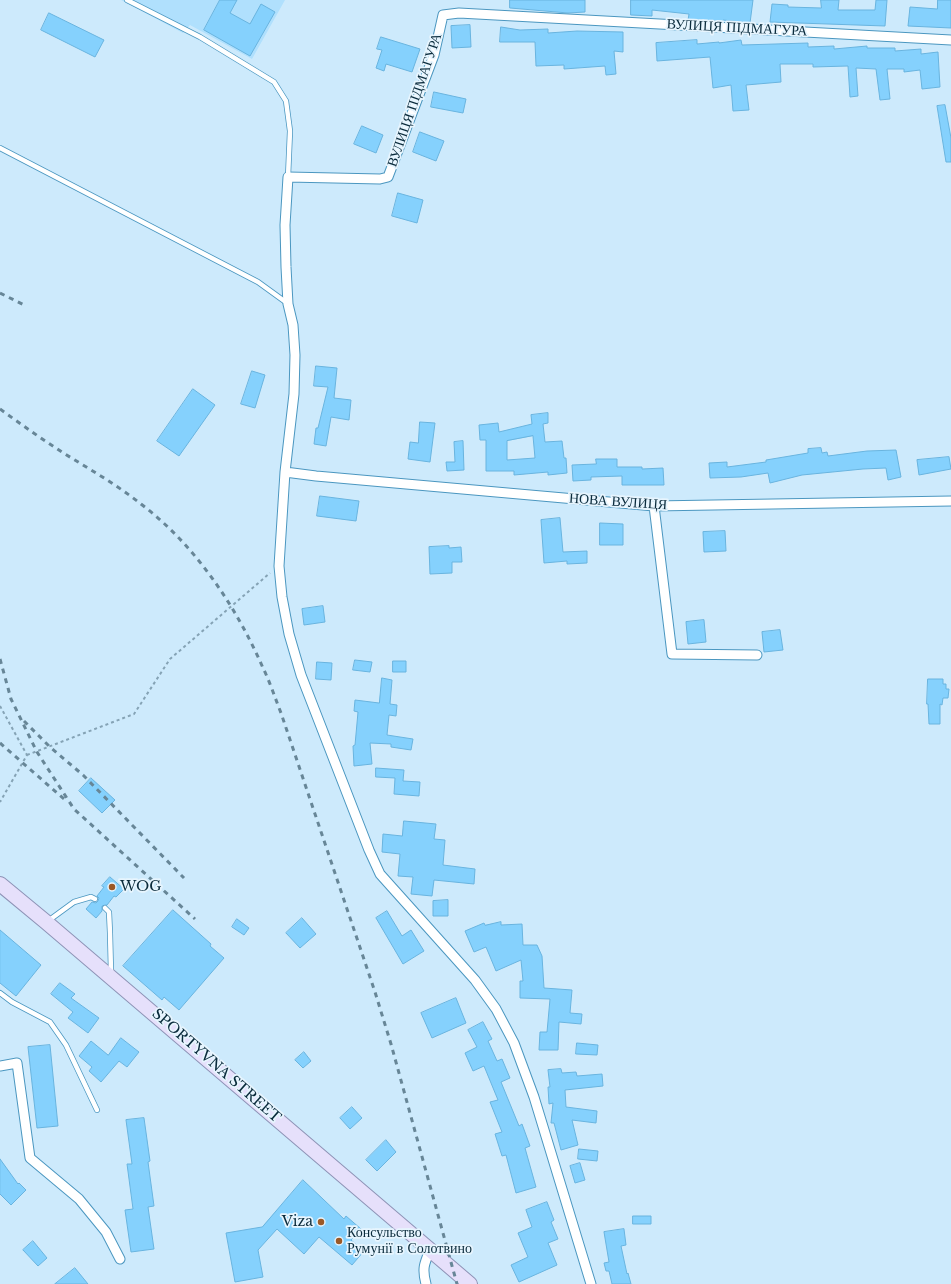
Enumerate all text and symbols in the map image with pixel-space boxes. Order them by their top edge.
street label: ВУЛИЦЯ ПІДМАГУРА [666,16,808,40]
street label: ВУЛИЦЯ ПІДМАГУРА [384,31,446,169]
street label: НОВА ВУЛИЦЯ [568,490,668,514]
place label: WOG [120,879,161,895]
marker: WOG [107,882,117,892]
street label: SPORTYVNA STREET [148,1006,284,1126]
place label: Viza [282,1214,313,1230]
marker: Viza [316,1217,326,1227]
place label: Консульство Румунії в Солотвино [347,1225,472,1258]
marker: Консульство Румунії в Солотвино [334,1236,344,1246]

